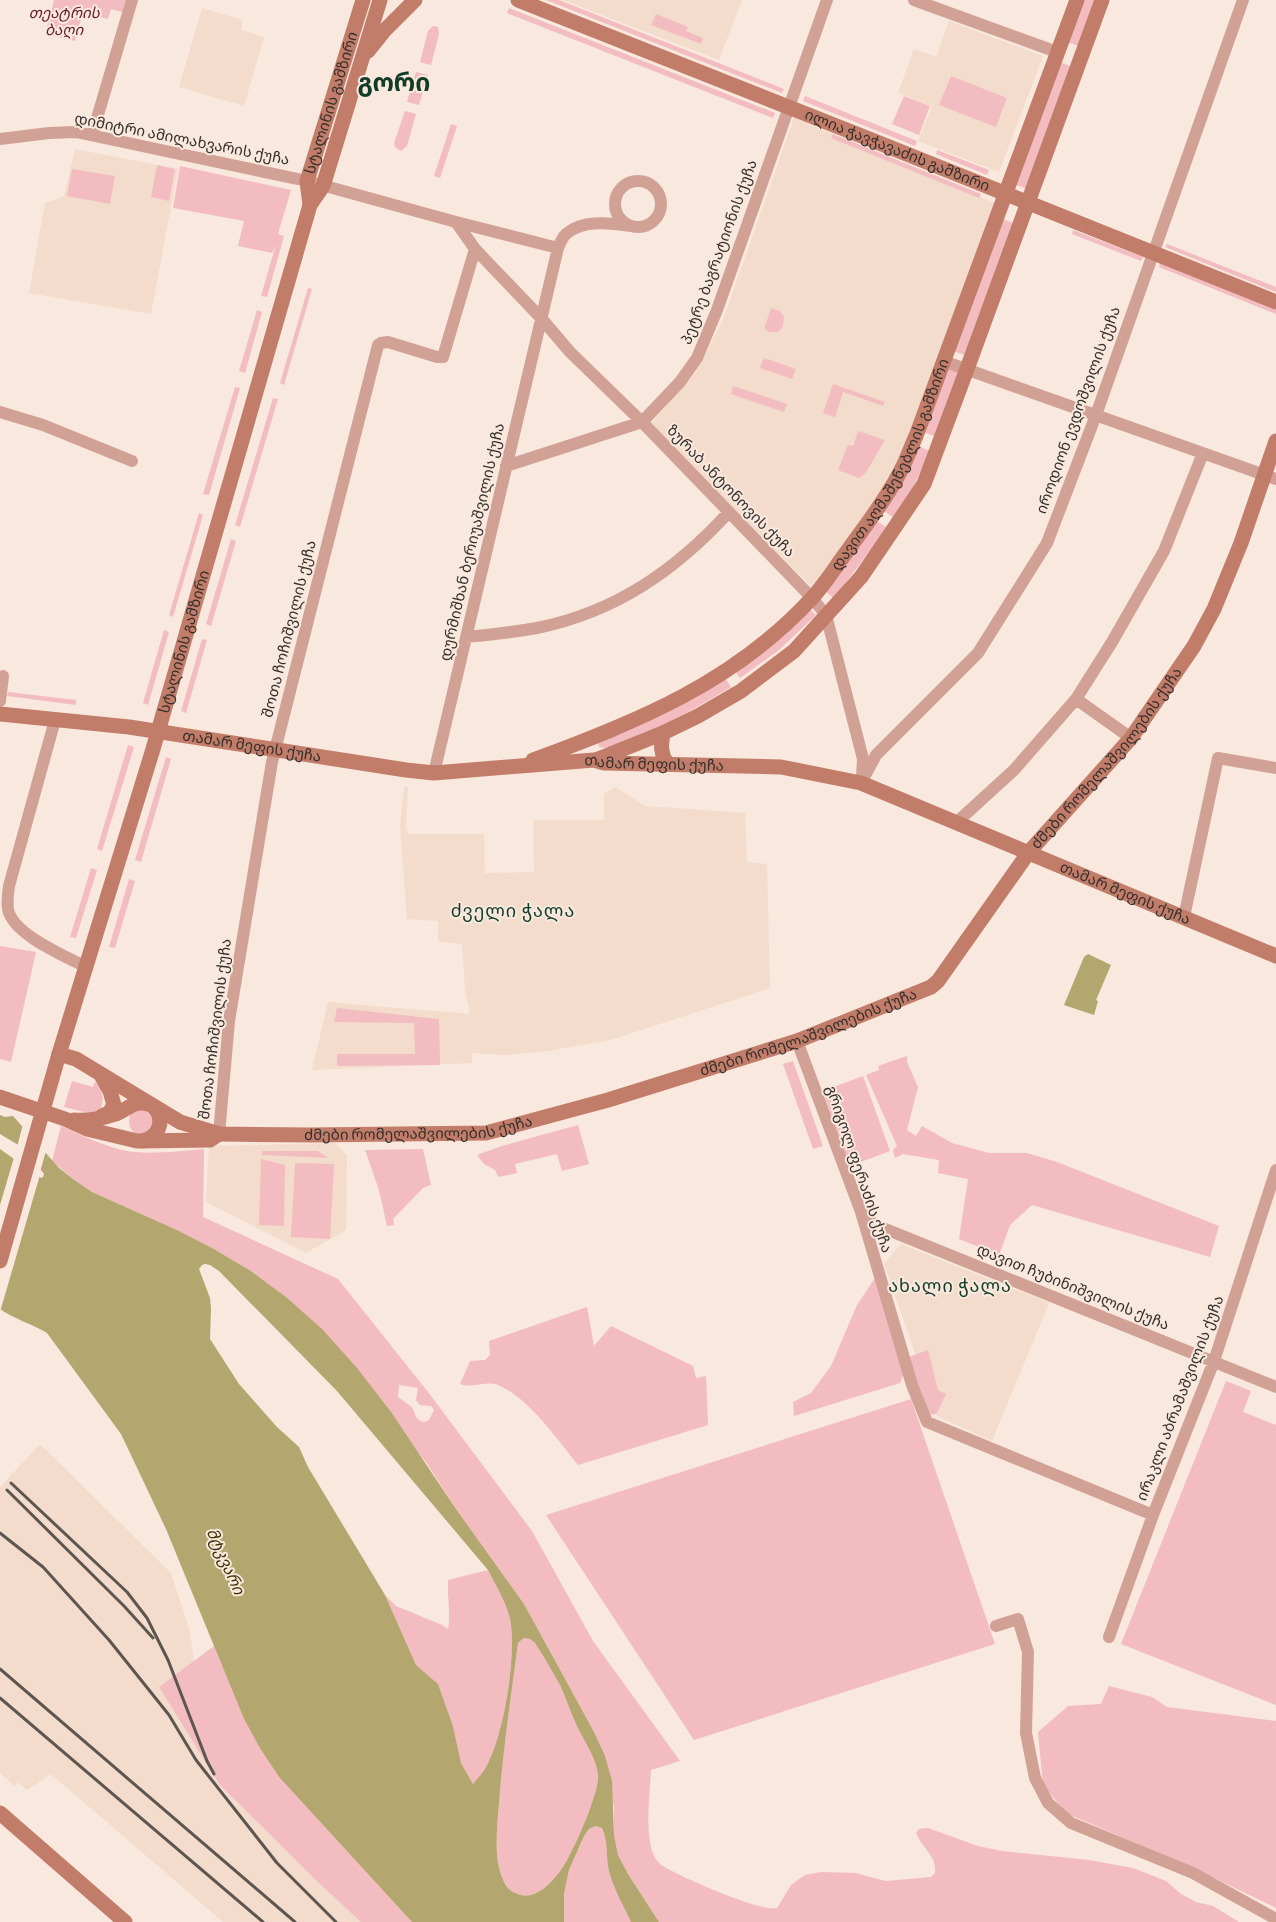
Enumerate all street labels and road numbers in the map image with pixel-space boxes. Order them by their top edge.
street label: სტალინის გამზირი [297,28,363,177]
street label: ილია ჭავჭავაძის გამზირი [802,102,994,196]
street label: დიმიტრი ამილახვარის ქუჩა [73,105,292,170]
street label: პეტრე ბაგრატიონის ქუჩა [673,156,762,347]
street label: იროდიონ ევდოშვილის ქუჩა [1028,302,1125,516]
street label: დავით აღმაშენებლის გამზირი [824,355,954,575]
street label: ზურაბ ანტონოვის ქუჩა [662,418,802,562]
street label: დურმიშხან ბერიუაშვილის ქუჩა [432,420,509,663]
street label: შოთა ჩოჩიშვილის ქუჩა [254,537,321,720]
street label: სტალინის გამზირი [151,567,214,716]
street label: ძმები რომელაშვილების ქუჩა [1024,662,1187,853]
street label: თამარ მეფის ქუჩა [181,722,323,767]
street label: თამარ მეფის ქუჩა [583,747,724,776]
street label: თამარ მეფის ქუჩა [1057,854,1195,929]
street label: შოთა ჩოჩიშვილის ქუჩა [191,937,236,1121]
street label: ძმები რომელაშვილების ქუჩა [696,981,920,1081]
street label: გრიგოლ ფერაძის ქუჩა [821,1082,900,1255]
street label: ძმები რომელაშვილების ქუჩა [304,1108,535,1145]
street label: დავით ჩუბინიშვილის ქუჩა [974,1236,1173,1335]
street label: ირაკლი აბრამაშვილის ქუჩა [1129,1291,1228,1503]

